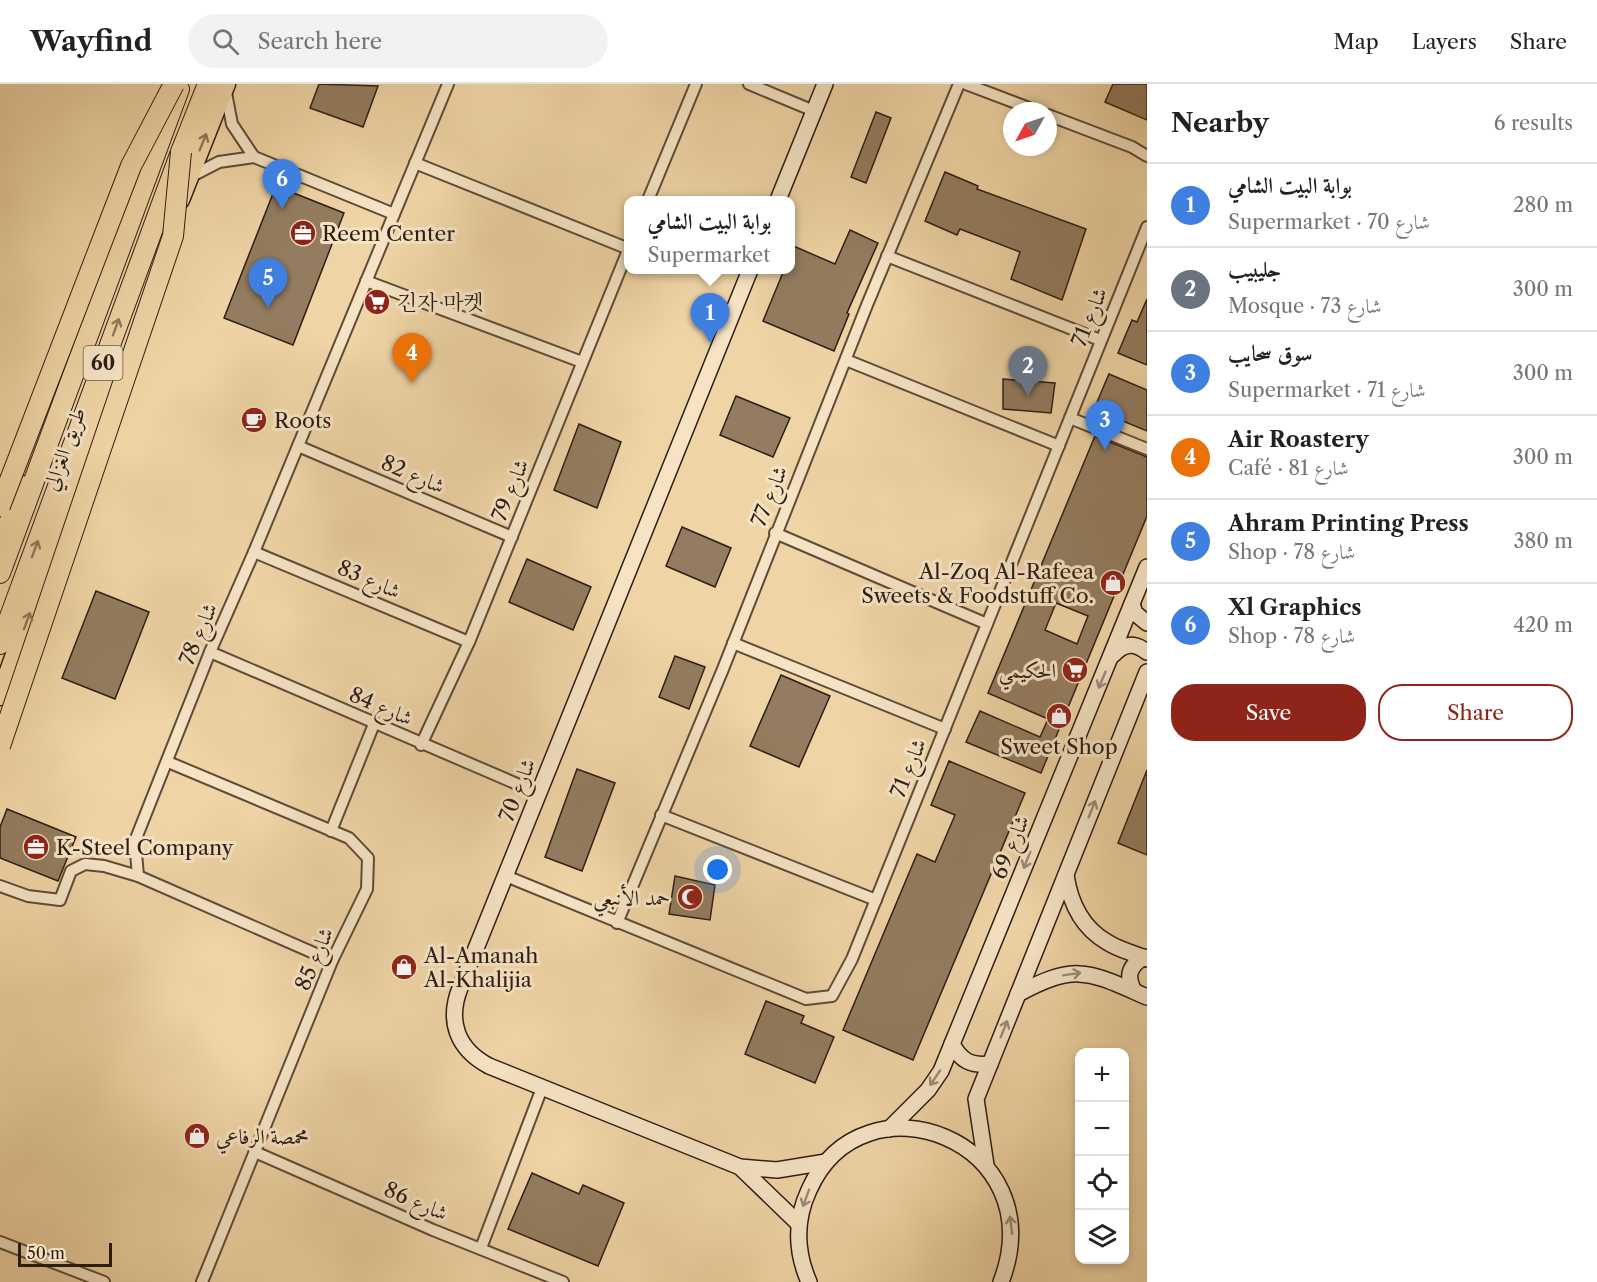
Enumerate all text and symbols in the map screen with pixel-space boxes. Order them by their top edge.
search box [188,14,608,68]
text: Wayfind [30,24,152,58]
icon: search [209,25,242,58]
text: Search here [257,28,382,55]
text: Map [1334,29,1379,54]
text: Layers [1412,29,1477,54]
text: Share [1510,29,1567,54]
north arrow [1003,102,1057,156]
text: Nearby [1171,107,1269,139]
text: 6 results [1494,111,1573,135]
one-way arrow [198,133,209,152]
pin: 6 [262,160,302,209]
text: بوابة البيت الشامي [1228,172,1352,199]
text: 1 [1186,193,1195,217]
text: 280 m [1513,193,1573,217]
popup [624,196,795,274]
text: بوابة البيت الشامي [648,208,772,235]
text: Supermarket · شارع 70 [1228,210,1430,234]
office icon: Reem Center [288,218,318,248]
place label: Reem Center [322,221,455,246]
text: Supermarket [648,243,770,267]
text: جليبيب [1228,256,1281,283]
pin: 5 [248,258,288,308]
text: 2 [1185,277,1196,301]
text: 300 m [1513,277,1573,301]
street label: شارع 71 [1066,284,1118,352]
supermarket icon: 긴자 마켓 [362,287,392,317]
place label: 긴자 마켓 [397,290,484,315]
pin: 1 [690,294,730,343]
text: Mosque · شارع 73 [1228,294,1382,318]
one-way arrow [112,318,123,337]
pin: 4 [392,334,432,383]
text: سوق سحايب [1228,340,1313,367]
road number: 60 [84,346,122,380]
pin: 2 [1008,346,1048,396]
text: 3 [1185,361,1196,385]
text: 300 m [1513,361,1573,385]
text: Supermarket · شارع 71 [1228,378,1426,402]
pin: 3 [1086,400,1124,450]
street label: طريق الغزالي [37,404,95,496]
cafe icon: Roots [239,405,269,435]
place label: Roots [274,408,332,433]
text: Air Roastery [1228,426,1369,453]
text: 4 [1185,445,1196,469]
text: 300 m [1513,445,1573,469]
street label: شارع 82 [375,449,449,504]
street label: شارع 79 [486,455,539,527]
text: Café · شارع 81 [1228,456,1349,480]
street label: شارع 77 [746,462,798,532]
text: Ahram Printing Press [1228,510,1469,537]
text: 5 [1185,529,1196,553]
text: 380 m [1514,529,1573,553]
one-way arrow [30,540,41,559]
text: Shop · شارع 78 [1228,540,1355,564]
street label: شارع 83 [331,555,404,609]
place label: Al-Zoq Al-Rafeea Sweets & Foodstuff Co. [861,559,1095,608]
shop icon: Al-Zoq Al-Rafeea Sweets & Foodstuff Co. [1098,568,1128,598]
text: Xl Graphics [1228,594,1361,621]
street label: شارع 78 [174,599,228,671]
one-way arrow [23,612,34,631]
text: 6 [1185,613,1196,637]
text: 420 m [1513,613,1573,637]
text: Shop · شارع 78 [1228,624,1355,648]
supermarket icon: الحكيمي [1060,655,1090,685]
place label: الحكيمي [999,658,1056,691]
one-way arrow [1096,670,1107,689]
street label: شارع 84 [343,681,417,736]
button: Save [1171,684,1366,741]
button: Share [1378,684,1573,741]
shop icon: Sweet Shop [1044,701,1074,731]
place label: Sweet Shop [1000,734,1118,759]
street label: شارع 71 [885,735,937,803]
street label: شارع 70 [494,755,546,827]
one-way arrow [1088,800,1099,818]
street label: شارع 69 [986,811,1040,885]
office icon: K-Steel Company [21,832,51,862]
place label: K-Steel Company [56,835,234,860]
one-way arrow [1021,850,1032,869]
your location [703,855,732,884]
mosque icon: حمد الأنبعي [675,882,705,912]
place label: حمد الأنبعي [593,883,670,917]
street label: شارع 85 [290,924,344,997]
place label: Al-Amanah Al-Khalijia [423,943,539,992]
shop icon: Al-Amanah Al-Khalijia [389,952,419,982]
one-way arrow [1062,968,1082,979]
one-way arrow [999,1020,1010,1038]
map controls [1075,1048,1129,1264]
button: + [1075,1048,1129,1102]
one-way arrow [929,1070,941,1086]
button: − [1075,1102,1129,1156]
shop icon: محمصة الرفاعي [182,1121,212,1151]
place label: محمصة الرفاعي [216,1124,309,1154]
button: locate [1075,1156,1129,1210]
street label: شارع 86 [378,1176,452,1231]
one-way arrow [799,1188,810,1207]
button: layers [1075,1210,1129,1264]
one-way arrow [1005,1216,1016,1236]
scale bar [18,1240,112,1268]
text: 50 m [27,1243,65,1263]

